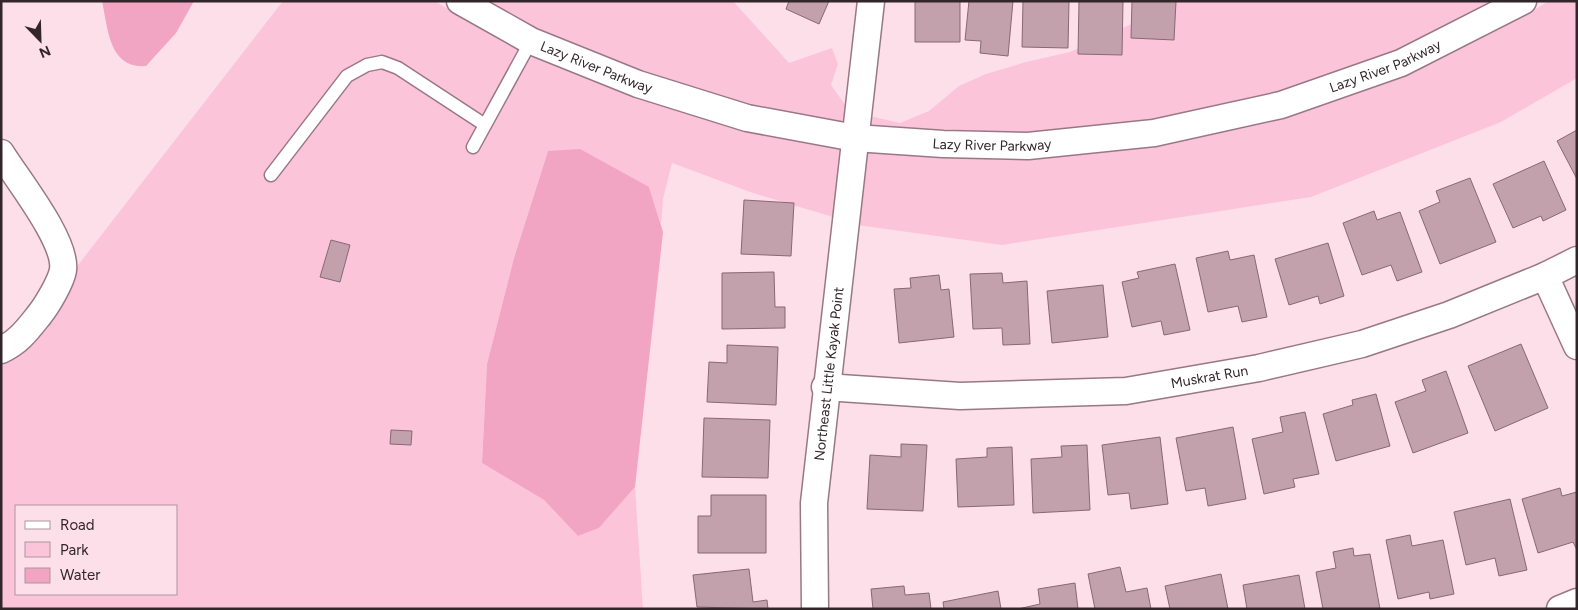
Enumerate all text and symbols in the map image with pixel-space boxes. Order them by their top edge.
north arrow [15,15,65,65]
street label: Lazy River Parkway [1327,35,1444,96]
street label: Lazy River Parkway [538,37,655,97]
text: N [37,42,53,61]
street label: Lazy River Parkway [932,135,1053,155]
street label: Northeast Little Kayak Point [810,286,847,462]
street label: Muskrat Run [1169,362,1249,392]
legend [15,505,178,595]
text: Road [60,516,95,534]
text: Park [60,541,89,559]
text: Water [60,566,100,584]

